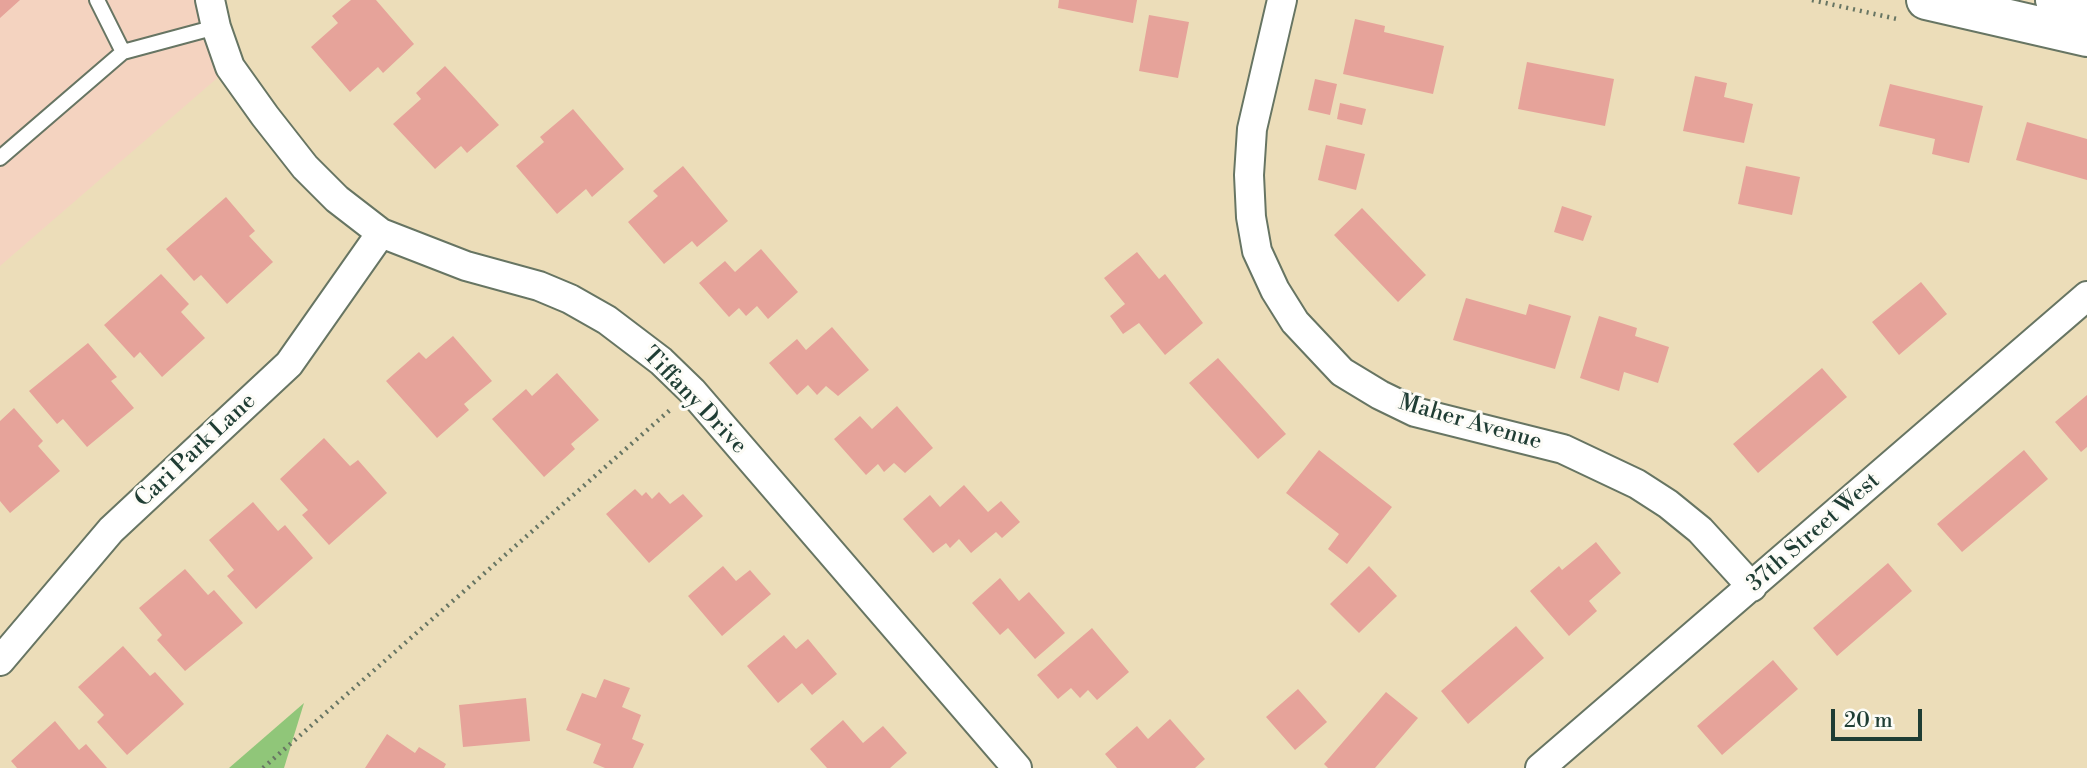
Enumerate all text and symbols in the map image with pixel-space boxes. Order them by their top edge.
street label: Tiffany Drive [636,342,752,460]
street label: Cari Park Lane [130,388,262,514]
street label: Maher Avenue [1395,389,1545,457]
street label: 37th Street West [1742,468,1886,598]
scale bar [1835,694,1926,738]
text: 20 m [1844,708,1893,734]

